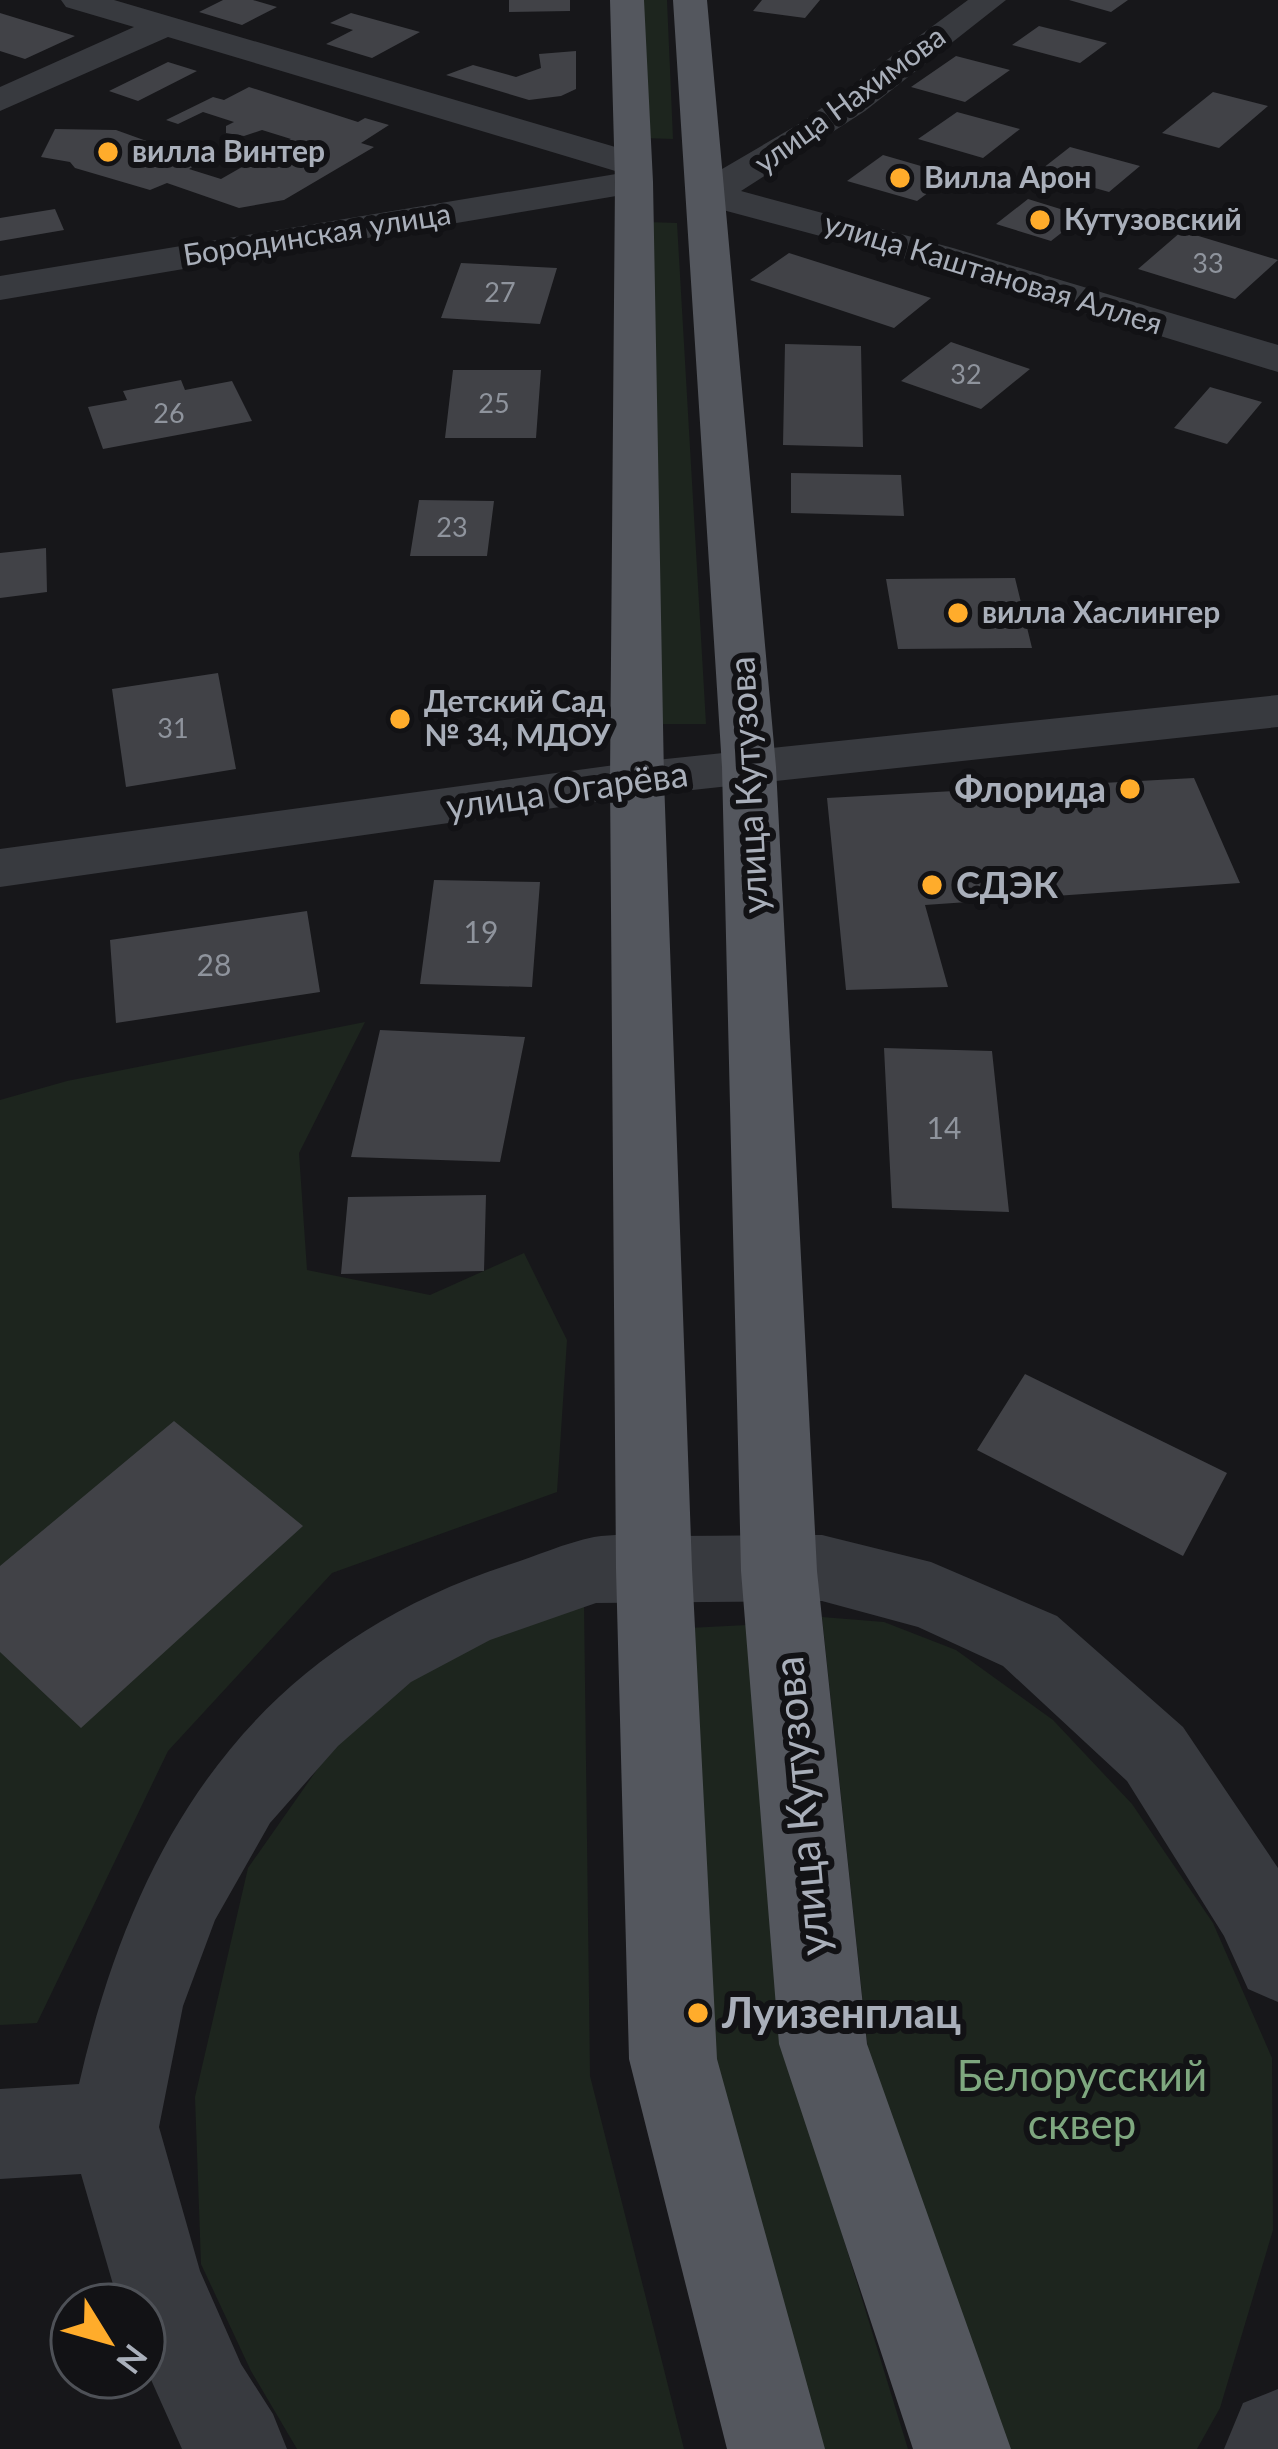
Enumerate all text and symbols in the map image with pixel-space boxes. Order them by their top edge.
street label: улица Нахимова [746,17,951,180]
place label: вилла Винтер [132,132,325,168]
marker: вилла Винтер [95,139,121,165]
place label: Вилла Арон [924,158,1091,194]
marker: Вилла Арон [887,165,913,191]
street label: Бородинская улица [180,194,453,272]
place label: Кутузовский [1064,200,1242,236]
street label: улица Каштановая Аллея [820,203,1167,341]
marker: Кутузовский [1027,207,1053,233]
house number: 33 [1192,246,1224,279]
house number: 27 [484,275,516,308]
house number: 32 [950,357,982,390]
house number: 25 [478,386,510,419]
house number: 26 [153,396,185,429]
house number: 23 [436,510,468,543]
place label: вилла Хаслингер [982,593,1220,629]
marker: вилла Хаслингер [945,600,971,626]
street label: улица Кутузова [718,655,776,915]
place label: Детский Сад № 34, МДОУ [424,682,611,752]
marker: Детский Сад № 34, МДОУ [387,706,413,732]
house number: 31 [157,711,189,744]
street label: улица Огарёва [443,750,690,828]
place label: Флорида [954,766,1106,810]
marker: Флорида [1117,776,1143,802]
place label: СДЭК [956,862,1058,906]
marker: СДЭК [919,872,945,898]
house number: 19 [464,913,498,949]
house number: 28 [197,946,231,982]
house number: 14 [927,1109,961,1145]
street label: улица Кутузова [762,1654,838,1958]
place label: Луизенплац [721,1987,961,2037]
marker: Луизенплац [685,2000,711,2026]
park label: Белорусский сквер [957,2050,1207,2148]
north arrow [48,2281,168,2401]
text: N [109,2337,156,2382]

